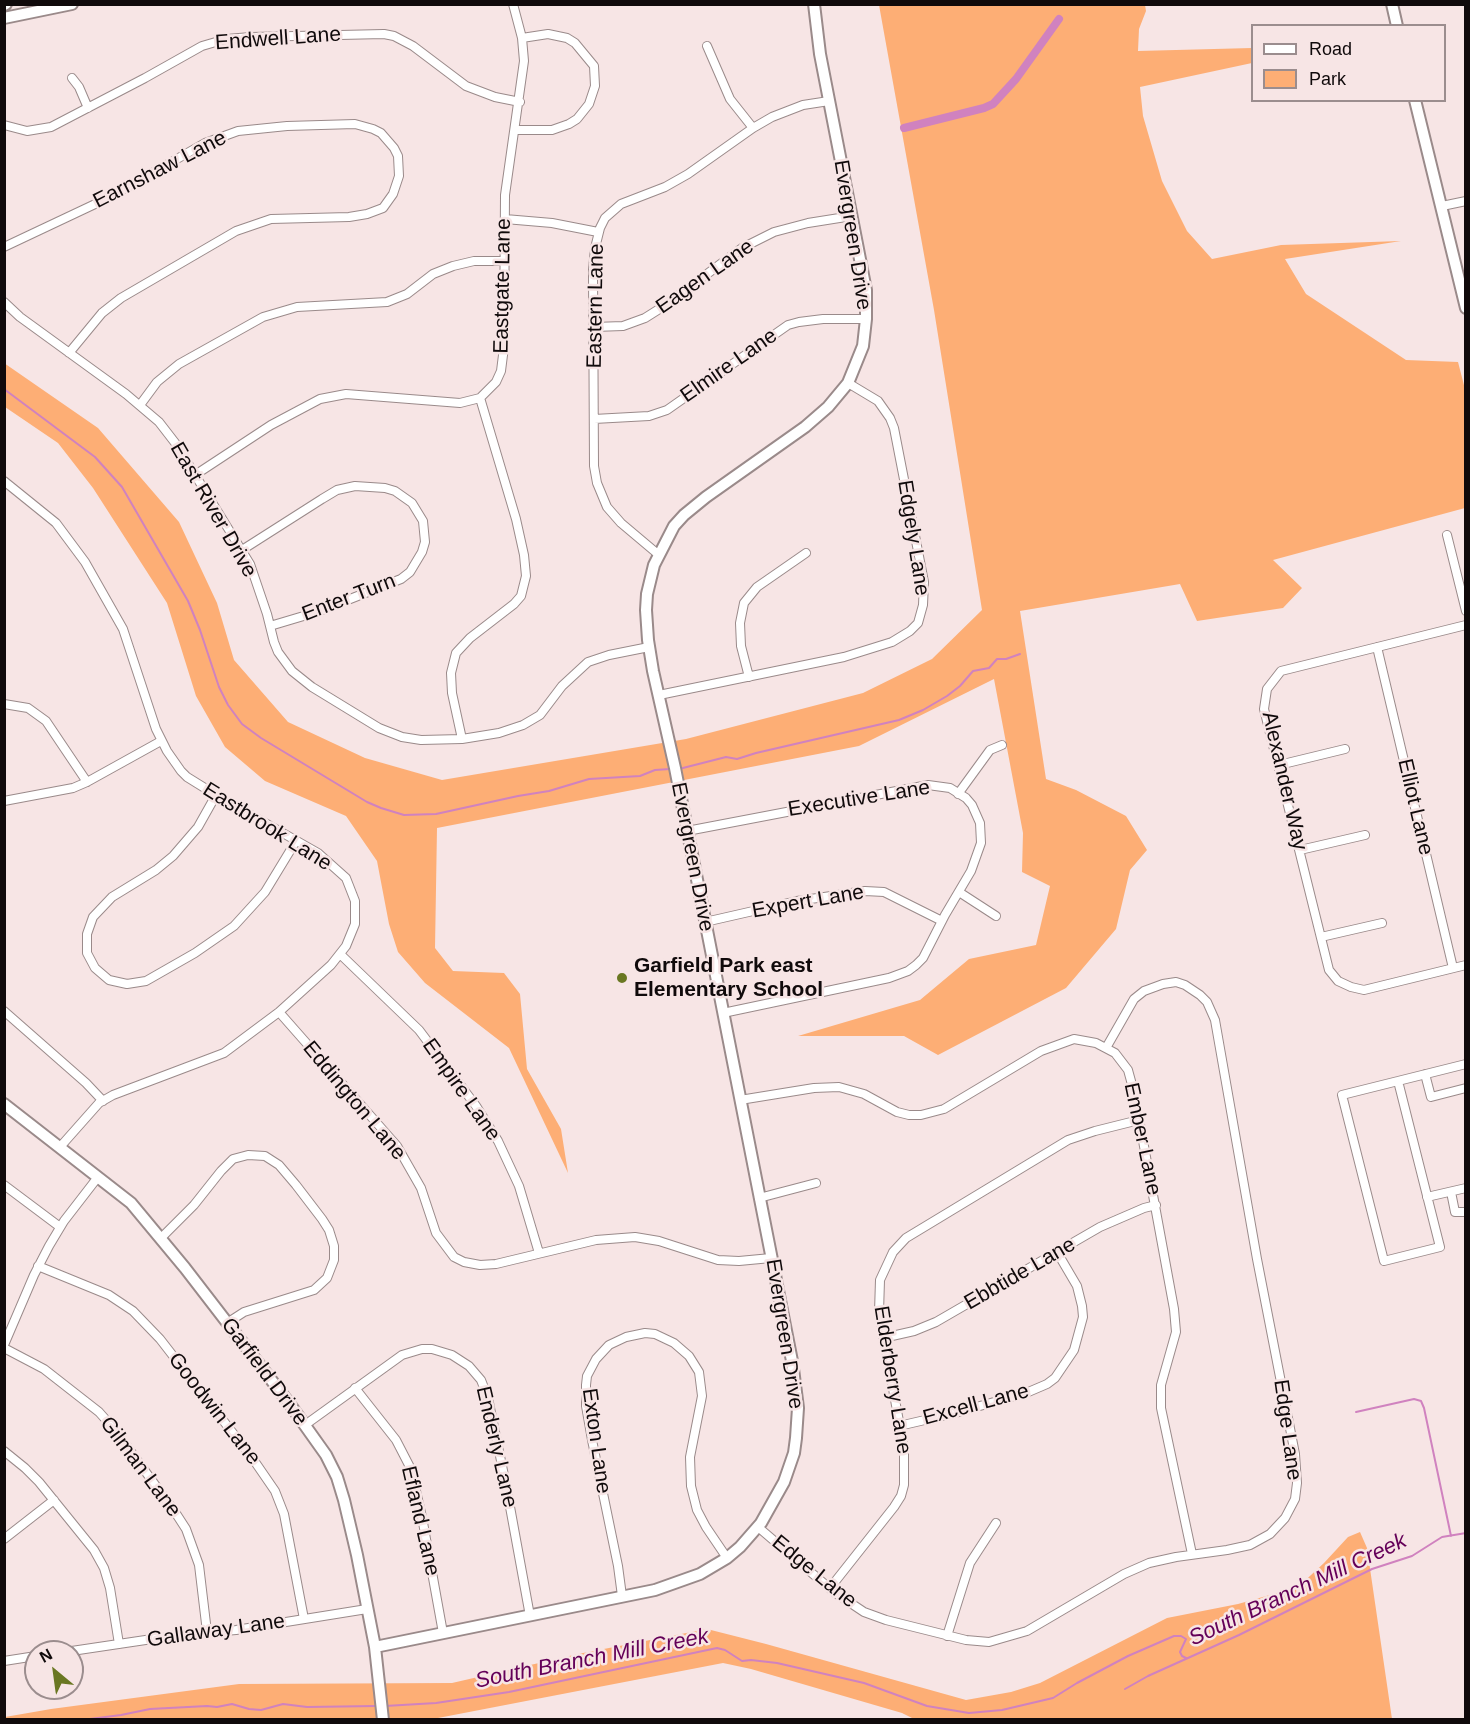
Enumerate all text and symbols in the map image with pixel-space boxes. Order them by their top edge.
street label: Endwell Lane [214,22,342,56]
legend [1251,24,1446,102]
text: Road [1309,39,1352,59]
text: Park [1309,69,1346,89]
street label: Earnshaw Lane [89,126,231,214]
street label: Evergreen Drive [828,158,876,312]
street label: Eastgate Lane [489,218,517,354]
street label: Eagen Lane [651,234,759,320]
street label: Eastern Lane [582,243,610,369]
street label: Elmire Lane [676,324,782,408]
street label: East River Drive [164,438,262,582]
street label: Edgely Lane [891,478,935,598]
street label: Enter Turn [299,569,399,627]
street label: Alexander Way [1256,709,1312,853]
street label: Elliot Lane [1392,756,1438,858]
street label: Executive Lane [786,775,932,823]
street label: Eastbrook Lane [198,777,336,877]
street label: Evergreen Drive [665,780,719,934]
street label: Expert Lane [750,880,866,924]
place label: Garfield Park east Elementary School [634,953,823,1003]
marker: Garfield Park east Elementary School [615,971,629,985]
street label: Empire Lane [417,1034,505,1146]
street label: Eddington Lane [297,1037,411,1165]
street label: Ember Lane [1118,1080,1166,1198]
street label: Ebbtide Lane [960,1232,1080,1316]
street label: Evergreen Drive [760,1257,808,1411]
street label: Elderberry Lane [868,1304,916,1456]
street label: Garfield Drive [215,1313,313,1431]
street label: Goodwin Lane [162,1348,266,1470]
street label: Edge Lane [1267,1378,1307,1482]
street label: Excell Lane [920,1379,1032,1431]
street label: Enderly Lane [470,1384,522,1510]
street label: Exton Lane [576,1387,616,1495]
street label: Gilman Lane [94,1412,186,1522]
street label: Efland Lane [395,1464,445,1578]
water label: South Branch Mill Creek [1185,1528,1411,1652]
street label: Edge Lane [767,1530,861,1614]
street label: Gallaway Lane [145,1609,287,1653]
water label: South Branch Mill Creek [473,1623,711,1695]
north arrow [24,1640,84,1700]
text: N [37,1645,55,1666]

